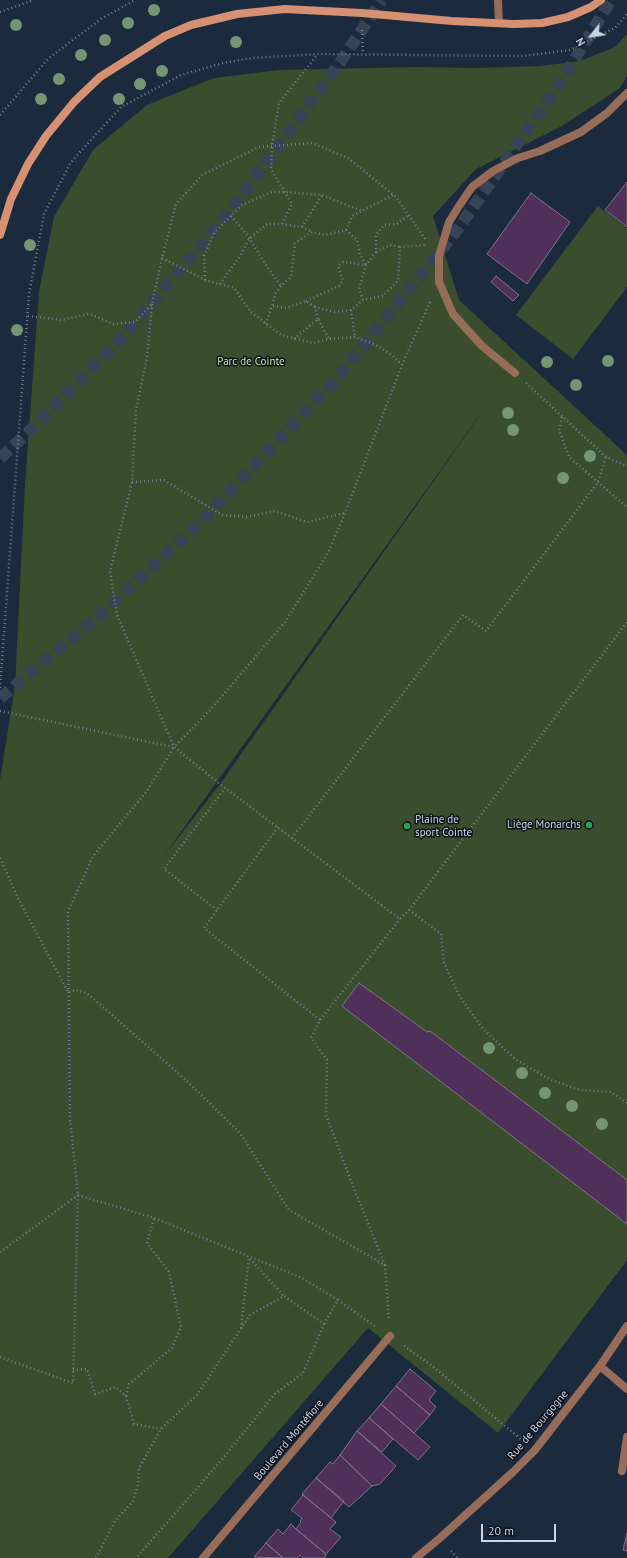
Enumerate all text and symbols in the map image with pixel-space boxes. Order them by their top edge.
north arrow [571,16,611,56]
text: N [573,35,588,49]
park label: Parc de Cointe [217,355,285,369]
place label: Plaine de sport Cointe [415,813,472,839]
place label: Liège Monarchs [507,818,581,832]
marker: Liège Monarchs [584,820,594,830]
marker: Plaine de sport Cointe [402,821,412,831]
street label: Rue de Bourgogne [505,1388,571,1462]
street label: Boulevard Montéfiore [251,1397,327,1483]
scale bar [483,1516,558,1542]
text: 20 m [488,1523,514,1538]

